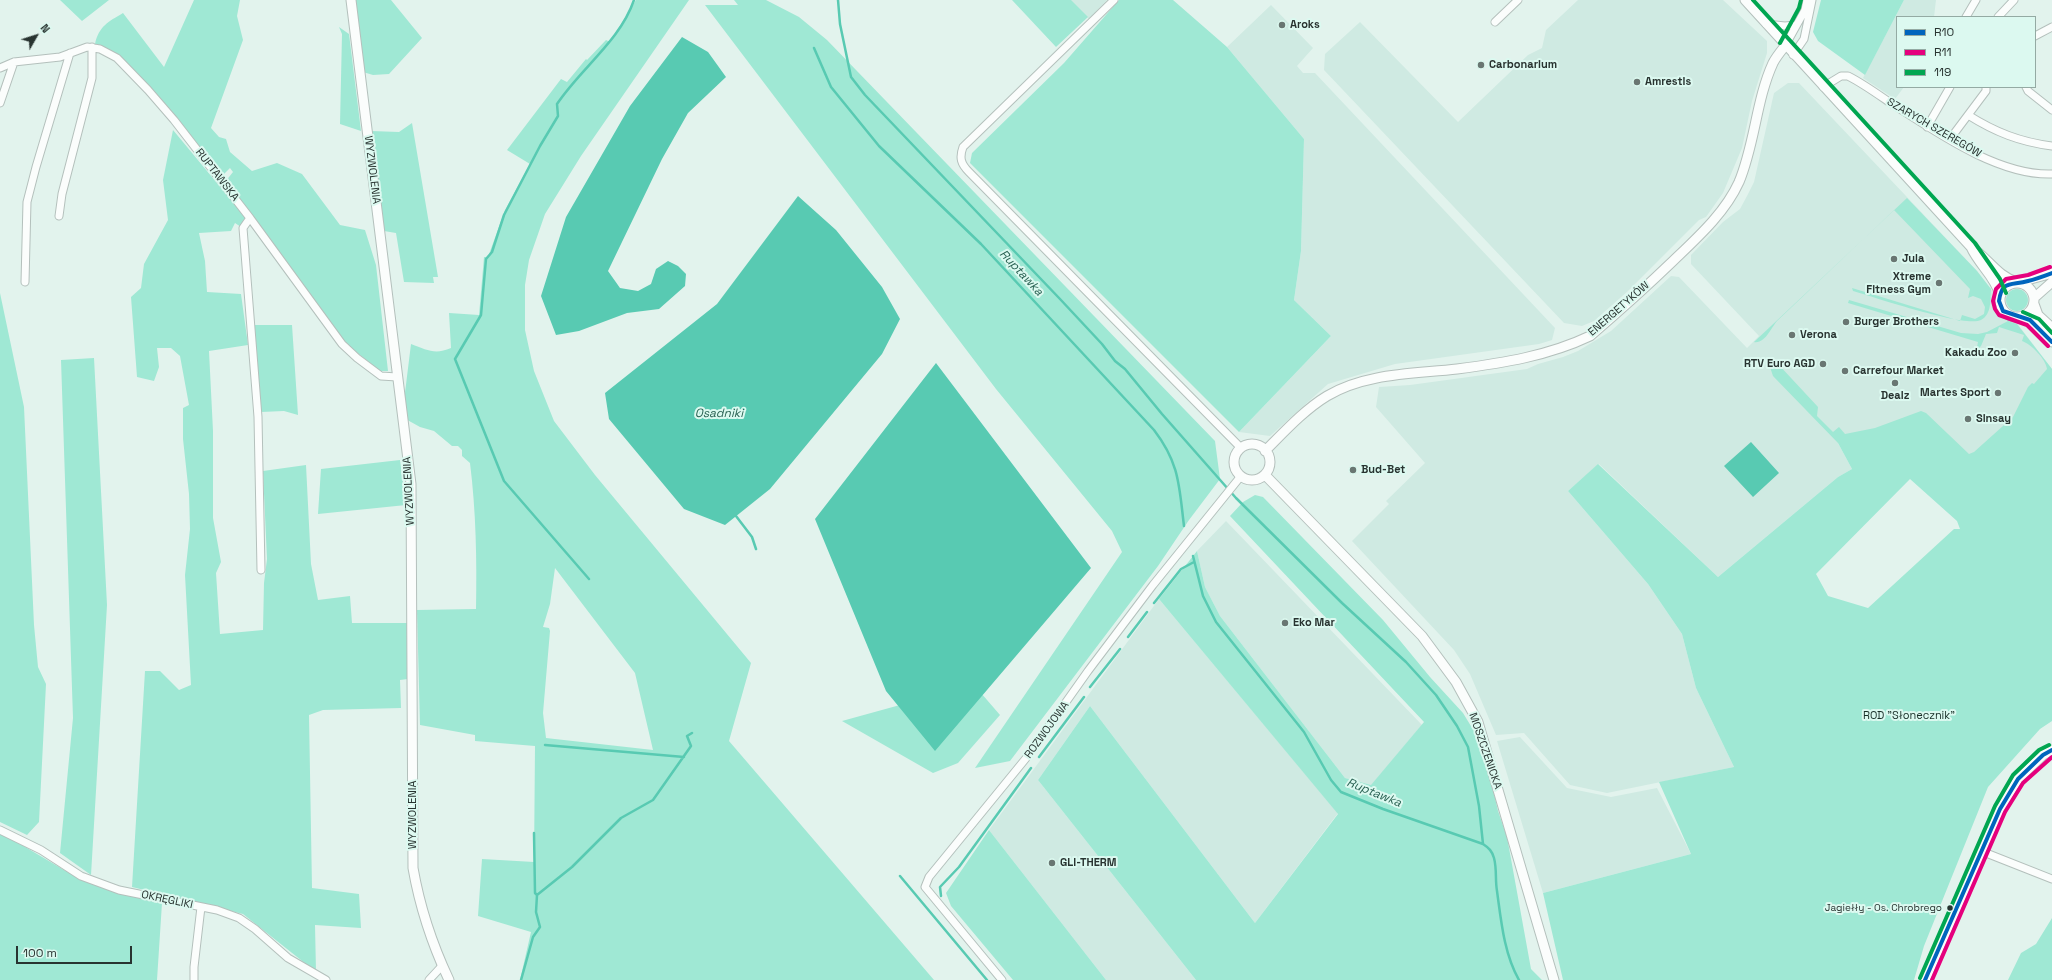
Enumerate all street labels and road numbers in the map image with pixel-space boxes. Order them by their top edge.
street label: SZARYCH SZEREGÓW [1884,96,1984,160]
street label: WYZWOLENIA [361,135,383,205]
street label: RUPTAWSKA [192,146,242,204]
street label: ENERGETYKÓW [1586,279,1652,339]
street label: WYZWOLENIA [401,456,417,526]
street label: ROZWOJOWA [1022,699,1072,761]
street label: MOSZCZENICKA [1466,711,1504,791]
street label: WYZWOLENIA [406,781,420,849]
street label: OKRĘGLIKI [140,888,194,912]

